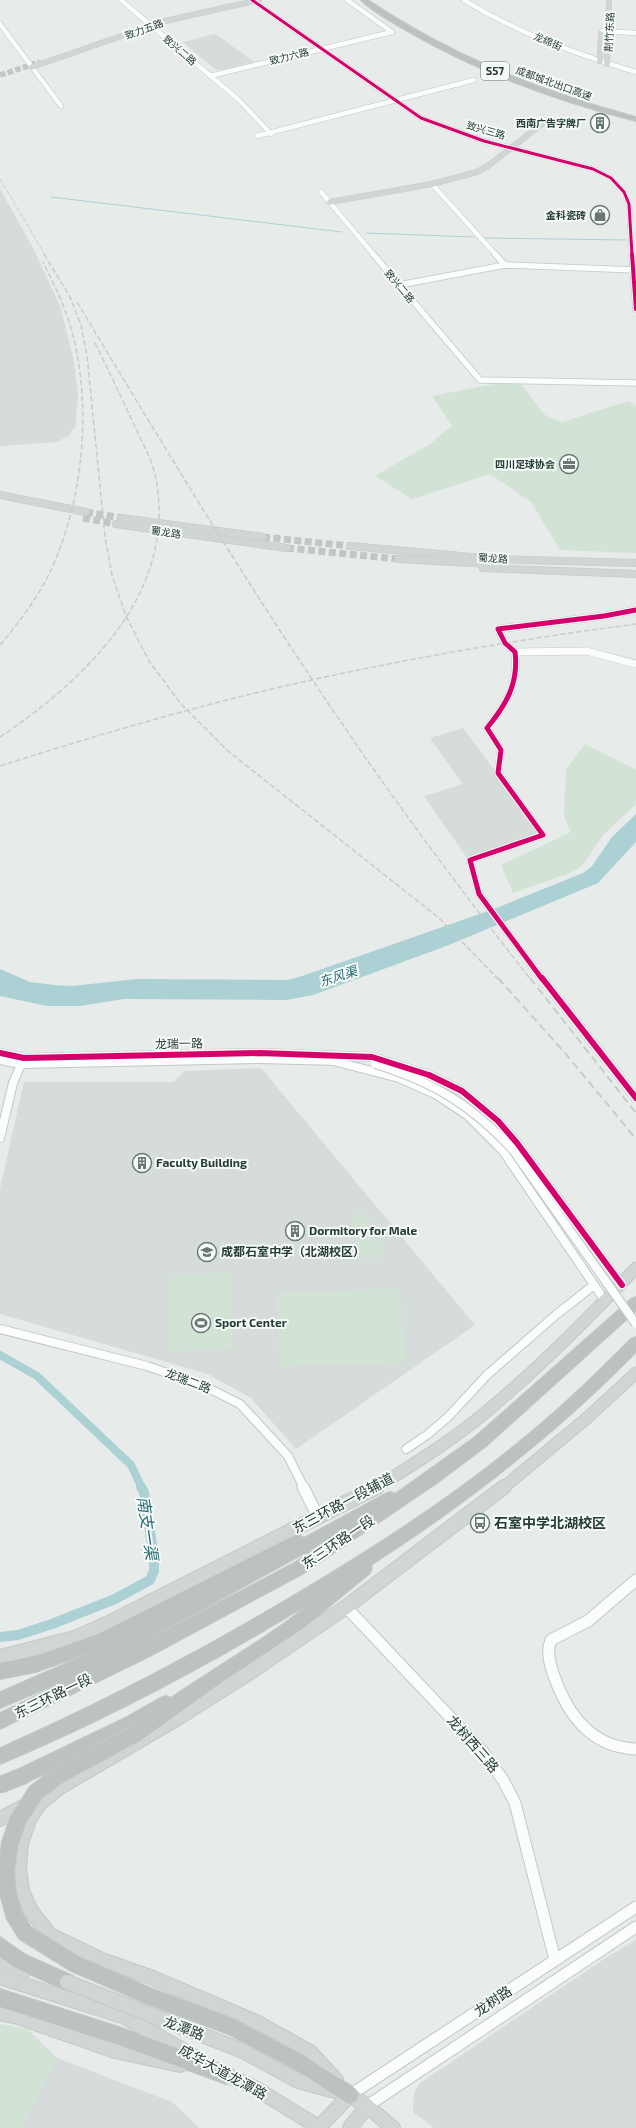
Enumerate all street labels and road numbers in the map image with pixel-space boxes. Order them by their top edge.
street label: 荆竹东路 [602,12,616,52]
street label: 致力五路 [123,17,165,41]
street label: 龙绵街 [532,30,564,52]
street label: 致兴二路 [161,32,199,68]
street label: 致力六路 [268,45,310,67]
road number: S57 [481,62,509,80]
street label: 成都城北出口高速 [514,64,594,102]
street label: 致兴三路 [465,119,507,141]
street label: 致兴二路 [383,267,417,305]
street label: 蜀龙路 [150,524,182,540]
street label: 蜀龙路 [478,551,508,565]
street label: 龙瑞一路 [155,1036,203,1050]
street label: 龙瑞二路 [163,1365,213,1395]
street label: 东三环路一段辅道 [289,1469,396,1536]
street label: 东三环路一段 [298,1511,377,1572]
street label: 东三环路一段 [11,1669,94,1722]
street label: 龙树西三路 [444,1712,503,1776]
street label: 龙树路 [471,1982,515,2019]
street label: 龙潭路 [162,2012,207,2043]
street label: 成华大道龙潭路 [176,2040,270,2103]

